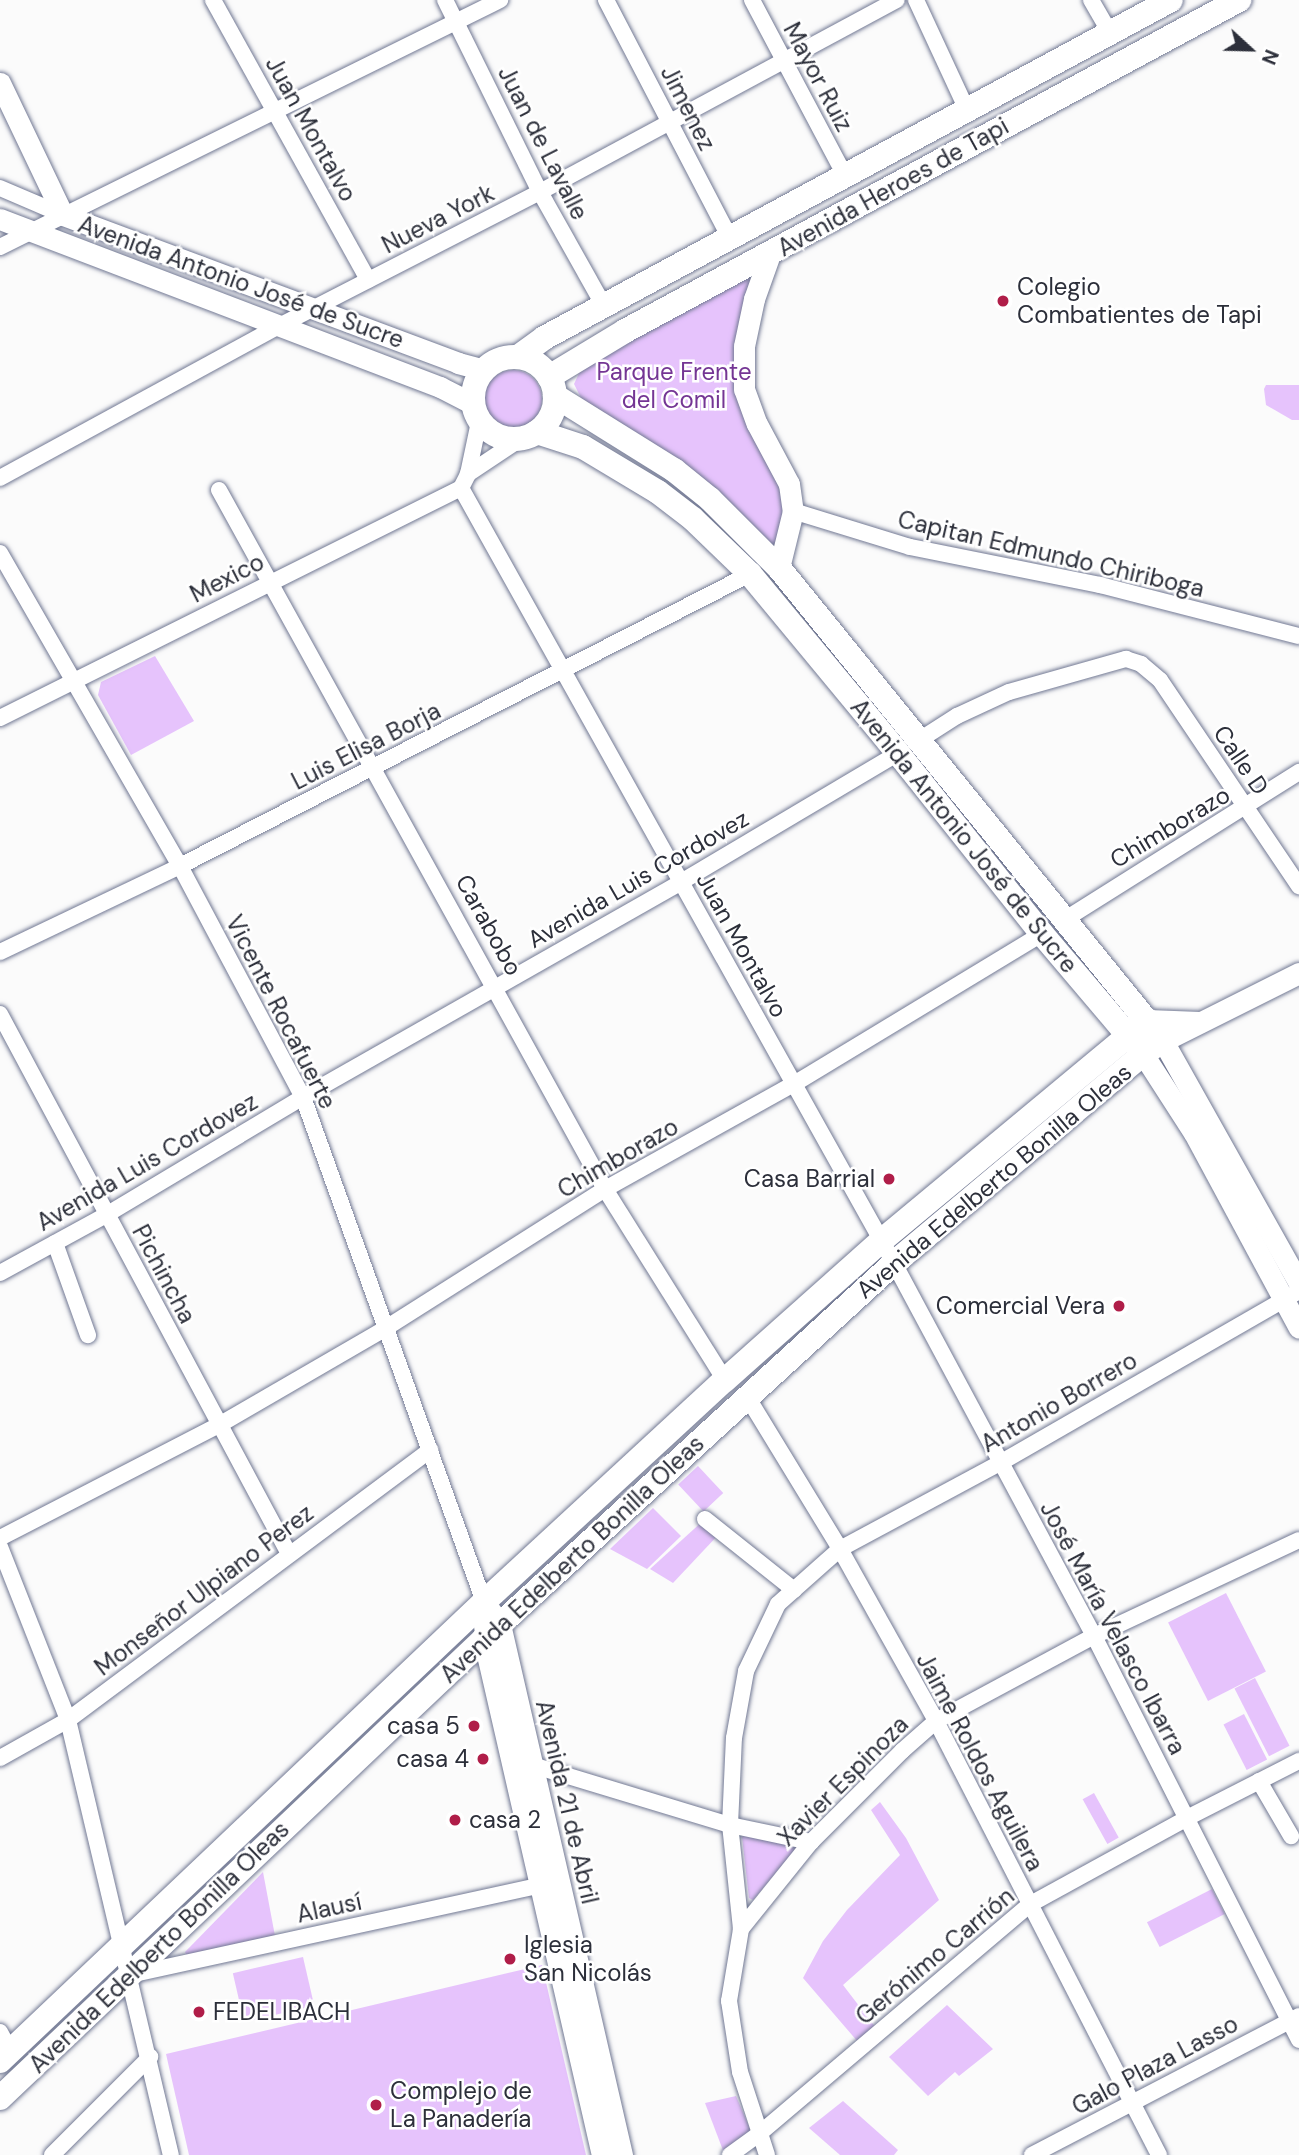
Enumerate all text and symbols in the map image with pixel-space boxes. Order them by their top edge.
north arrow [1215,14,1285,84]
street label: Mayor Ruiz [777,18,859,136]
text: N [1256,46,1284,68]
street label: Juan Montalvo [259,51,363,207]
street label: Juan de Lavalle [492,61,594,225]
street label: Jimenez [654,61,722,155]
street label: Avenida Heroes de Tapi [772,111,1014,263]
street label: Nueva York [377,178,499,260]
street label: Avenida Antonio José de Sucre [74,210,408,354]
place label: Colegio Combatientes de Tapi [1017,273,1262,329]
marker: Colegio Combatientes de Tapi [995,293,1011,309]
park label: Parque Frente del Comil [596,358,752,414]
street label: Capitan Edmundo Chiriboga [895,505,1207,603]
street label: Mexico [185,547,269,609]
street label: Avenida Antonio José de Sucre [844,693,1084,979]
street label: Luis Elisa Borja [287,696,445,796]
street label: Calle D [1207,720,1275,800]
street label: Chimborazo [1105,780,1235,874]
street label: Avenida Luis Cordovez [522,804,754,954]
street label: Juan Montalvo [690,867,794,1023]
street label: Carabobo [450,870,528,980]
street label: Vicente Rocafuerte [220,910,342,1114]
street label: Avenida Edelberto Bonilla Oleas [851,1057,1137,1305]
street label: Avenida Luis Cordovez [31,1087,263,1237]
street label: Chimborazo [553,1112,683,1204]
place label: Casa Barrial [744,1165,875,1193]
marker: Casa Barrial [881,1171,897,1187]
street label: Pichincha [126,1220,202,1328]
place label: Comercial Vera [936,1292,1105,1320]
marker: Comercial Vera [1111,1298,1127,1314]
street label: Antonio Borrero [976,1346,1142,1458]
street label: Avenida Edelberto Bonilla Oleas [434,1429,710,1689]
street label: José María Velasco Ibarra [1034,1496,1192,1760]
street label: Monseñor Ulpiano Perez [89,1498,319,1682]
street label: Jaime Roldos Aguilera [910,1648,1050,1876]
street label: Avenida 21 de Abril [530,1697,604,1907]
street label: Xavier Espinoza [772,1710,914,1852]
place label: casa 5 [387,1712,460,1740]
marker: casa 5 [466,1718,482,1734]
place label: casa 4 [396,1745,469,1773]
marker: casa 4 [475,1751,491,1767]
place label: casa 2 [469,1806,541,1834]
marker: casa 2 [447,1812,463,1828]
street label: Avenida Edelberto Bonilla Oleas [23,1815,295,2079]
street label: Gerónimo Carrión [850,1881,1020,2031]
street label: Alausí [294,1887,364,1929]
place label: Iglesia San Nicolás [524,1931,652,1987]
marker: Iglesia San Nicolás [502,1951,518,1967]
place label: FEDELIBACH [213,1998,350,2026]
marker: FEDELIBACH [191,2004,207,2020]
street label: Galo Plaza Lasso [1067,2009,1243,2121]
place label: Complejo de La Panadería [390,2077,532,2133]
marker: Complejo de La Panadería [368,2097,384,2113]

